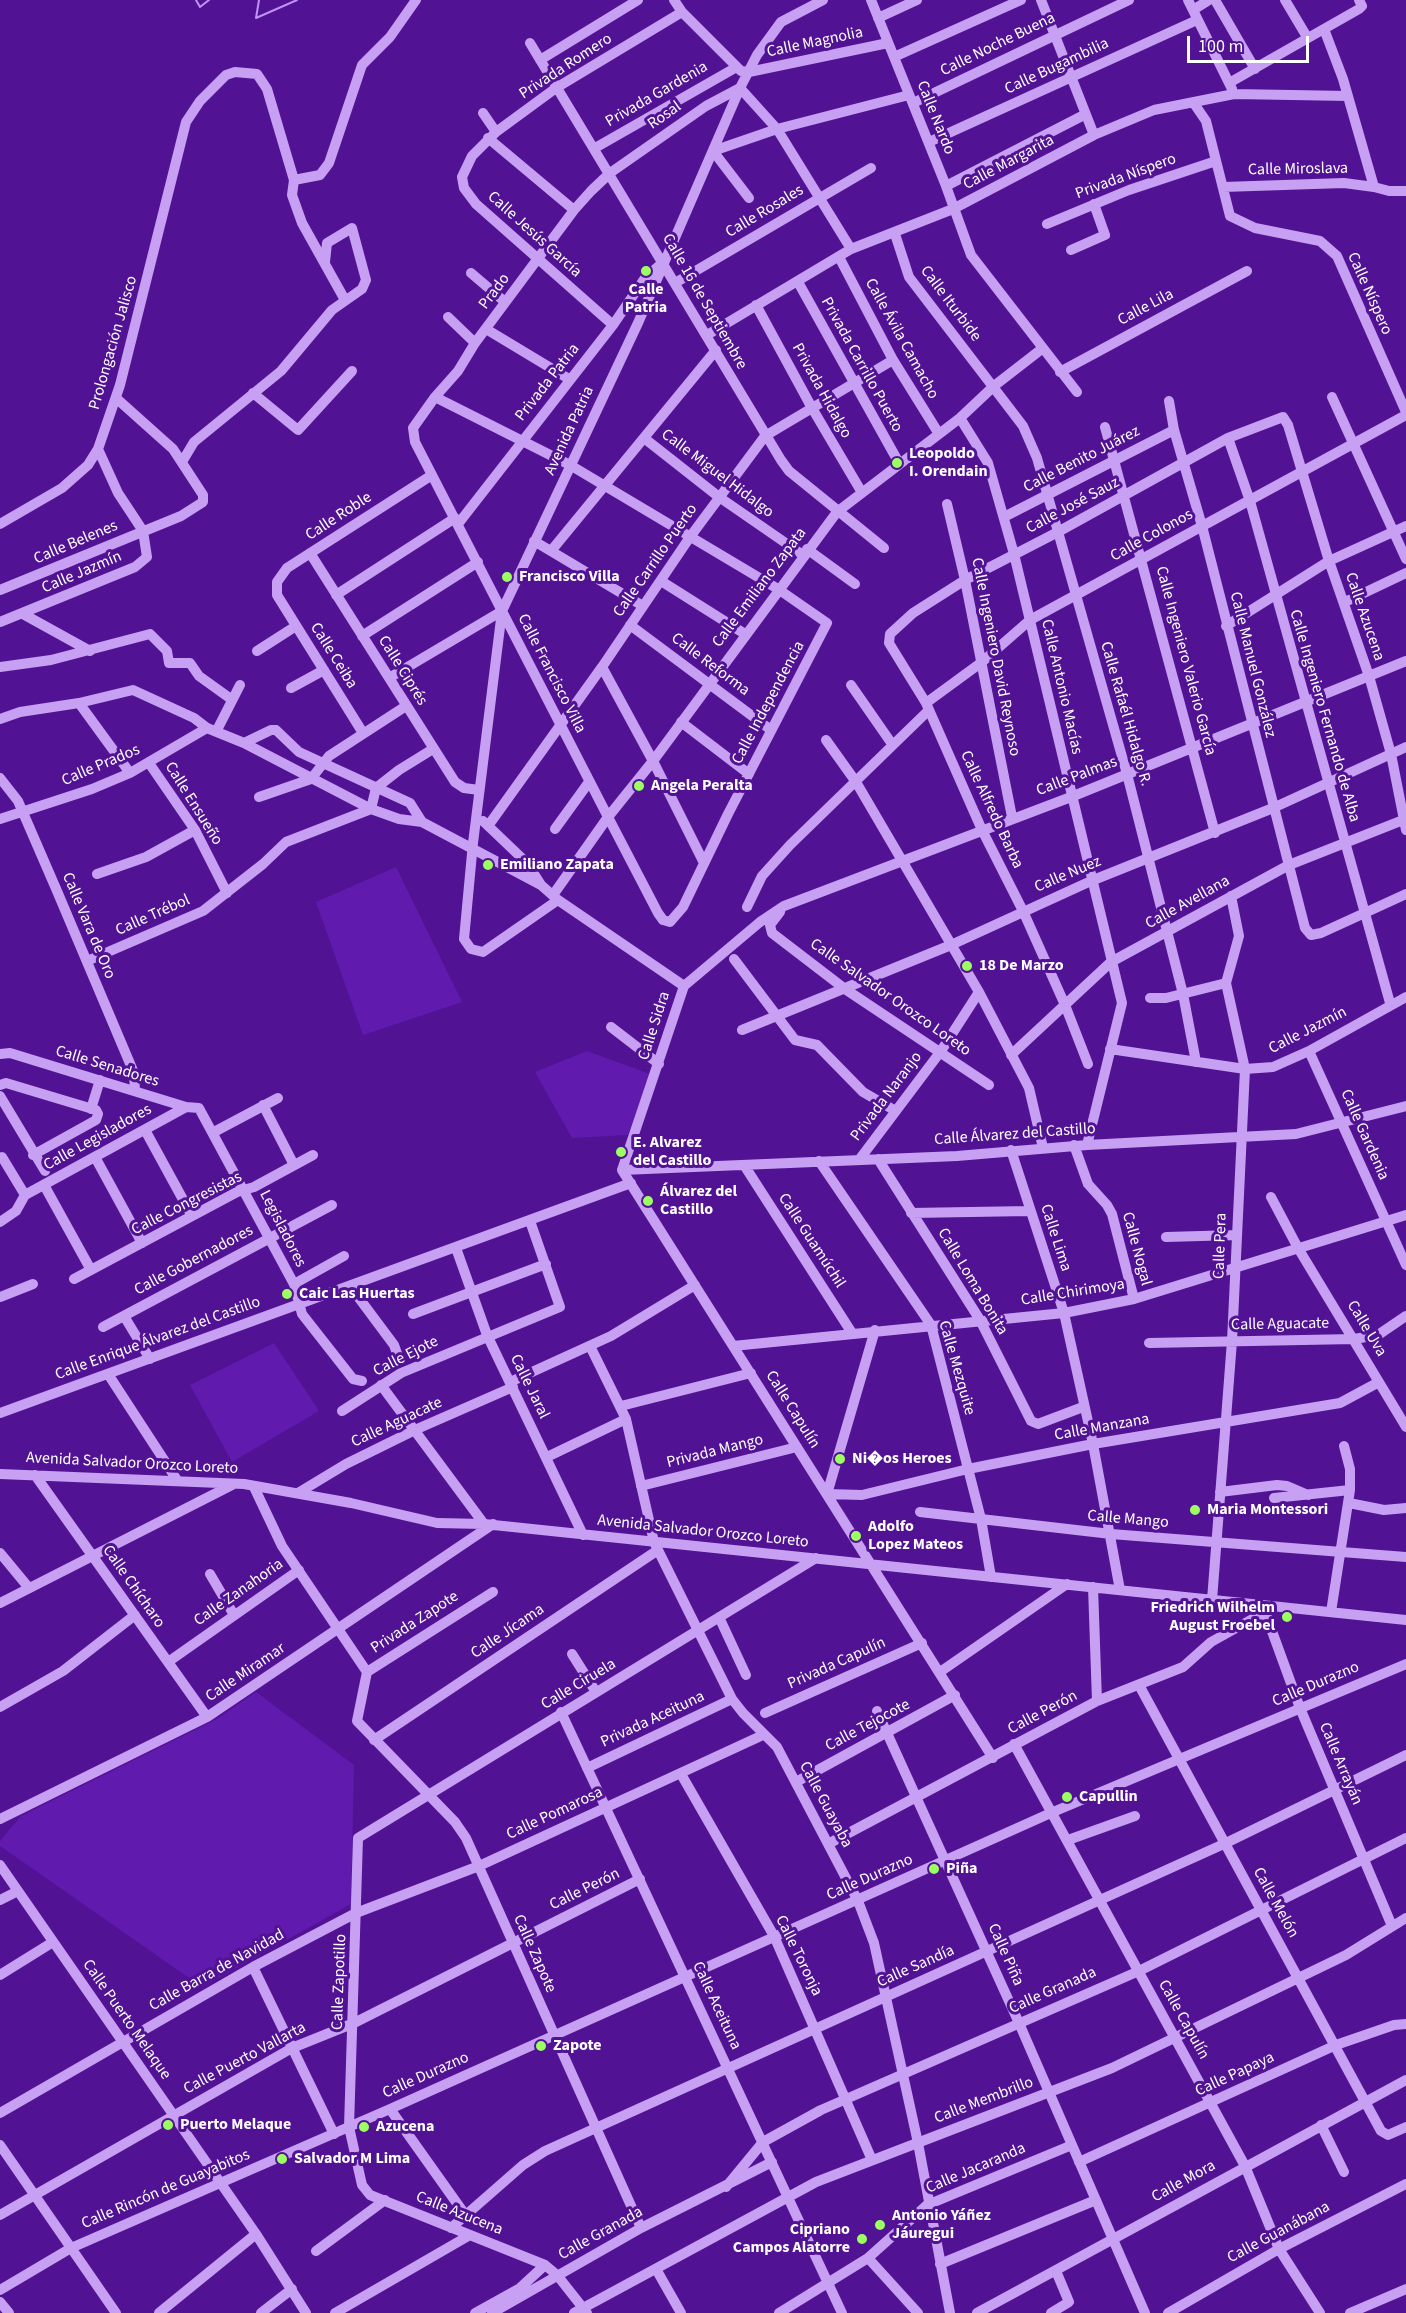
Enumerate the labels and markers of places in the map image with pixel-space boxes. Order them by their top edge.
marker: Calle Patria [639,264,653,278]
place label: Calle Patria [625,280,667,318]
place label: Leopoldo I. Orendain [909,444,988,482]
marker: Leopoldo I. Orendain [890,456,904,470]
place label: Francisco Villa [519,567,620,587]
marker: Francisco Villa [500,570,514,584]
place label: Angela Peralta [651,776,753,796]
marker: Angela Peralta [632,779,646,793]
place label: Emiliano Zapata [500,855,614,875]
marker: Emiliano Zapata [481,858,495,872]
place label: 18 De Marzo [979,956,1064,976]
marker: 18 De Marzo [960,959,974,973]
place label: E. Alvarez del Castillo [633,1133,711,1171]
marker: E. Alvarez del Castillo [614,1145,628,1159]
place label: Álvarez del Castillo [660,1182,737,1220]
marker: Álvarez del Castillo [641,1194,655,1208]
place label: Caic Las Huertas [299,1284,415,1304]
marker: Caic Las Huertas [280,1287,294,1301]
place label: Ni�os Heroes [852,1449,952,1469]
marker: Ni�os Heroes [833,1452,847,1466]
place label: Maria Montessori [1207,1500,1328,1520]
marker: Maria Montessori [1188,1503,1202,1517]
place label: Adolfo Lopez Mateos [868,1517,963,1555]
marker: Adolfo Lopez Mateos [849,1529,863,1543]
place label: Friedrich Wilhelm August Froebel [1150,1598,1275,1636]
marker: Friedrich Wilhelm August Froebel [1280,1610,1294,1624]
place label: Capullin [1079,1787,1138,1807]
marker: Capullin [1060,1790,1074,1804]
place label: Piña [946,1859,978,1879]
marker: Piña [927,1862,941,1876]
place label: Zapote [553,2036,602,2056]
marker: Zapote [534,2039,548,2053]
place label: Puerto Melaque [180,2115,291,2135]
place label: Azucena [376,2117,434,2137]
marker: Puerto Melaque [161,2118,175,2132]
marker: Azucena [357,2120,371,2134]
place label: Salvador M Lima [294,2149,410,2169]
marker: Salvador M Lima [275,2152,289,2166]
place label: Antonio Yáñez Jáuregui [892,2206,991,2244]
marker: Antonio Yáñez Jáuregui [873,2218,887,2232]
place label: Cipriano Campos Alatorre [733,2220,850,2258]
marker: Cipriano Campos Alatorre [855,2232,869,2246]

